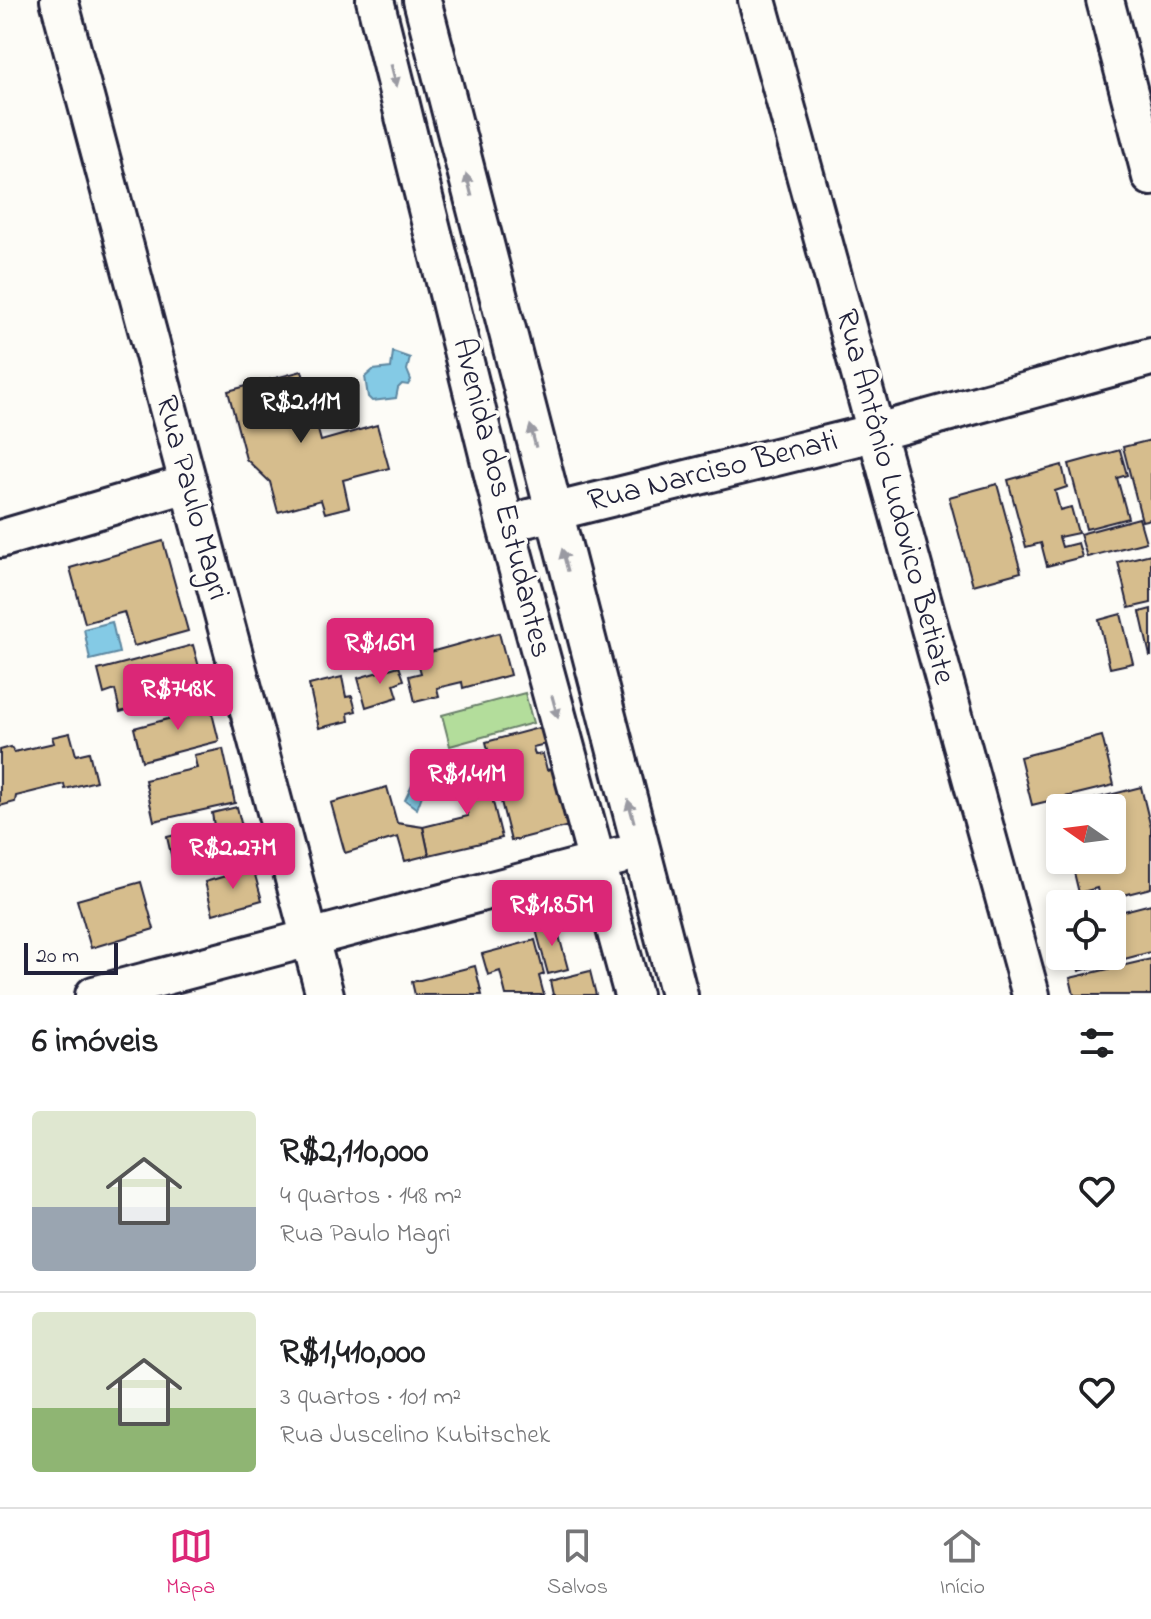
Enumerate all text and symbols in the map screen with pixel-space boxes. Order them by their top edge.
one-way arrow [388,63,401,88]
one-way arrow [462,172,475,197]
street label: Rua Antônio Ludovico Betiate [821,304,967,690]
street label: Avenida dos Estudantes [439,333,563,663]
pin: R$2.11M [227,377,375,445]
text: R$2.11M [261,384,341,422]
street label: Rua Paulo Magri [141,390,241,606]
street label: Rua Narciso Benati [583,418,843,526]
one-way arrow [527,424,539,449]
one-way arrow [558,547,570,572]
pin: R$1.6M [315,618,445,686]
text: R$1.6M [345,625,415,663]
pin: R$748K [113,664,243,732]
text: R$748K [141,671,215,709]
one-way arrow [549,696,562,720]
pin: R$1.41M [393,749,541,817]
text: R$1.41M [428,756,506,794]
north arrow [1046,794,1126,874]
map controls [1046,794,1126,970]
one-way arrow [624,799,636,824]
pin: R$2.27M [159,823,307,891]
text: R$2.27M [189,830,277,868]
pin: R$1.85M [478,880,626,948]
text: R$1.85M [510,887,594,925]
button: locate [1046,890,1126,970]
scale bar [24,939,118,975]
text: 20 m [36,941,79,973]
text: 6 imóveis [32,1018,158,1068]
icon: filters [1075,1021,1119,1065]
text: R$2,110,000 [280,1128,428,1178]
icon: home [96,1143,192,1239]
icon: heart [1075,1169,1119,1213]
text: 4 quartos · 148 m² [280,1178,462,1216]
text: Rua Paulo Magri [280,1216,451,1254]
text: R$1,410,000 [280,1329,425,1379]
icon: home [96,1344,192,1440]
icon: heart [1075,1370,1119,1414]
text: 3 quartos · 101 m² [280,1379,461,1417]
text: Rua Juscelino Kubitschek [280,1417,550,1455]
tab: Mapa [166,1524,215,1604]
tab: Salvos [547,1524,608,1604]
tab: Início [940,1524,985,1604]

